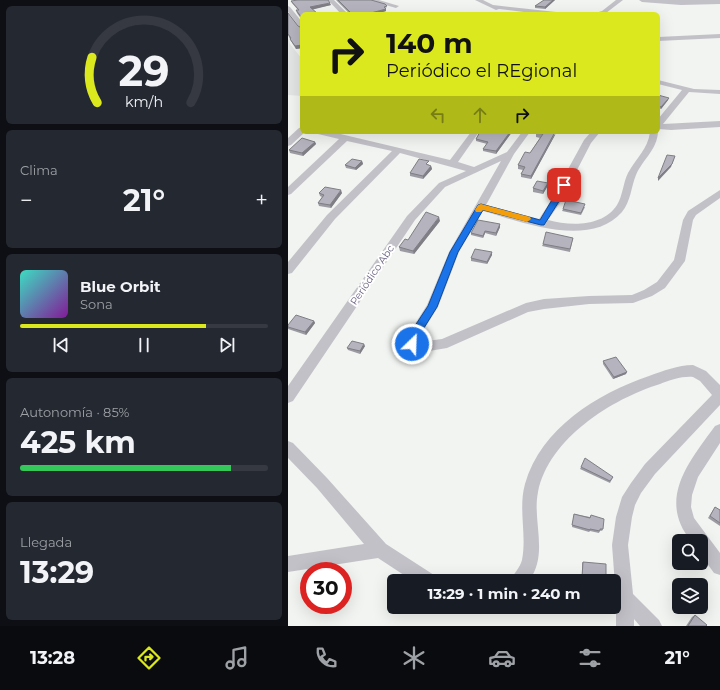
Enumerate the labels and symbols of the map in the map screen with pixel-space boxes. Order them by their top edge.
pin [547,168,581,202]
street label: Periódico Abc [347,242,397,307]
position arrow [391,323,433,365]
speed limit sign: 30 [300,562,352,614]

